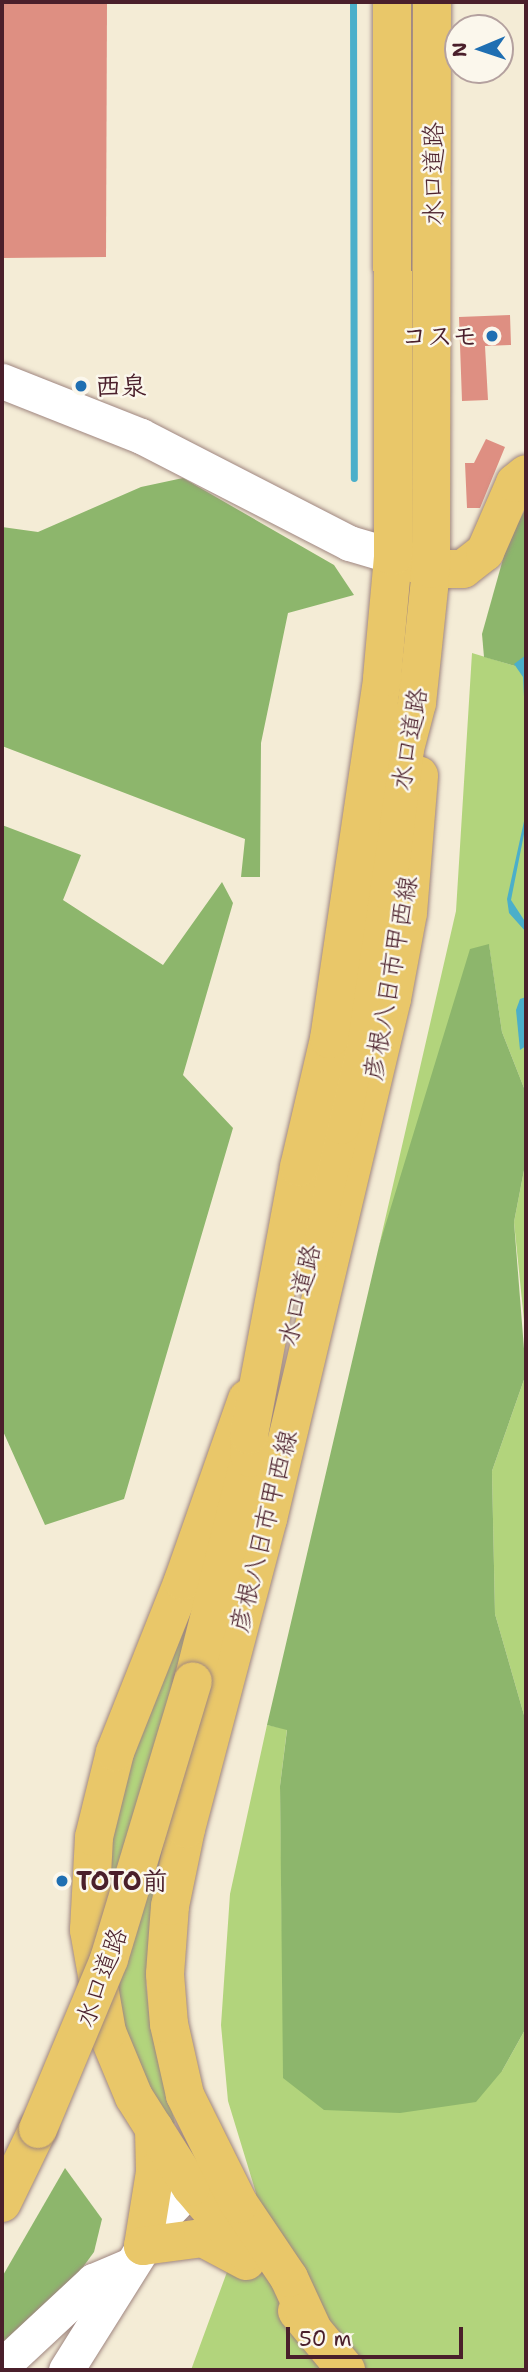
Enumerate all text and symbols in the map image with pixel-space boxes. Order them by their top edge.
north arrow [444,14,514,84]
text: N [447,42,472,58]
street label: 水口道路 [417,122,449,226]
place label: コスモ [400,320,478,352]
marker: コスモ [484,328,500,344]
place label: 西泉 [95,370,147,402]
marker: 西泉 [73,378,89,394]
street label: 水口道路 [385,685,433,793]
street label: 彦根八日市甲西線 [357,873,423,1083]
street label: 水口道路 [271,1241,327,1349]
street label: 彦根八日市甲西線 [223,1426,303,1636]
place label: TOTO前 [76,1865,168,1897]
marker: TOTO前 [54,1873,70,1889]
street label: 水口道路 [69,1923,133,2031]
scale bar [290,2312,467,2356]
text: 50 m [299,2325,352,2353]

